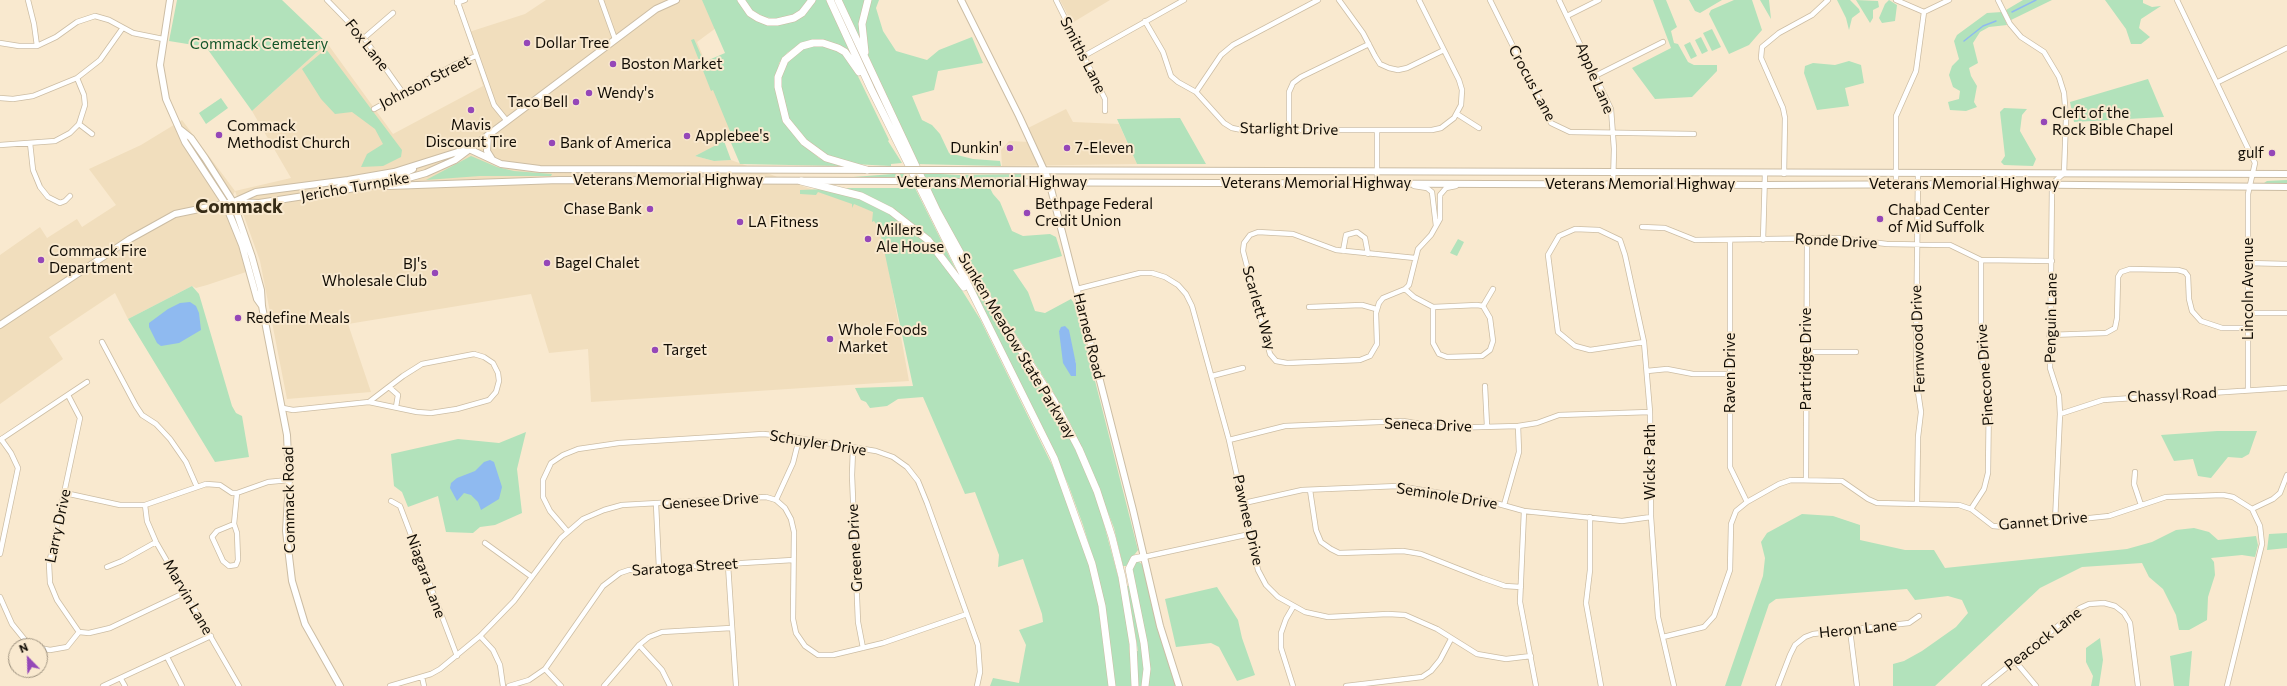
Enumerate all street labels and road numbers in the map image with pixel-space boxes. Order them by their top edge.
street label: Smiths Lane [1056,14,1110,96]
street label: Fox Lane [341,16,393,74]
street label: Apple Lane [1572,40,1618,116]
street label: Crocus Lane [1504,42,1560,124]
street label: Johnson Street [376,51,474,113]
street label: Starlight Drive [1240,119,1338,139]
street label: Jericho Turnpike [299,169,411,205]
street label: Veterans Memorial Highway [573,171,763,189]
street label: Veterans Memorial Highway [897,173,1087,191]
street label: Veterans Memorial Highway [1221,174,1411,192]
street label: Veterans Memorial Highway [1545,175,1735,193]
street label: Veterans Memorial Highway [1869,175,2059,193]
street label: Ronde Drive [1794,230,1878,252]
street label: Lincoln Avenue [2239,238,2257,340]
street label: Sunken Meadow State Parkway [954,250,1080,442]
street label: Scarlett Way [1238,264,1280,352]
street label: Penguin Lane [2041,273,2061,363]
street label: Fernwood Drive [1907,285,1929,393]
street label: Harned Road [1070,291,1108,381]
street label: Partridge Drive [1797,308,1815,410]
street label: Pinecone Drive [1972,324,1998,426]
street label: Raven Drive [1721,333,1739,413]
street label: Chassyl Road [2127,384,2217,406]
street label: Seneca Drive [1384,414,1472,436]
street label: Wicks Path [1641,424,1659,500]
street label: Schuyler Drive [768,426,868,460]
street label: Commack Road [279,446,299,554]
street label: Pawnee Drive [1229,473,1267,567]
street label: Seminole Drive [1395,479,1499,513]
street label: Larry Drive [41,487,75,565]
street label: Genesee Drive [661,489,759,513]
street label: Greene Drive [844,504,866,592]
street label: Gannet Drive [1998,508,2088,534]
street label: Niagara Lane [402,531,450,621]
street label: Saratoga Street [631,554,739,580]
street label: Marvin Lane [159,556,217,638]
street label: Peacock Lane [2001,603,2085,675]
street label: Heron Lane [1818,616,1898,642]

